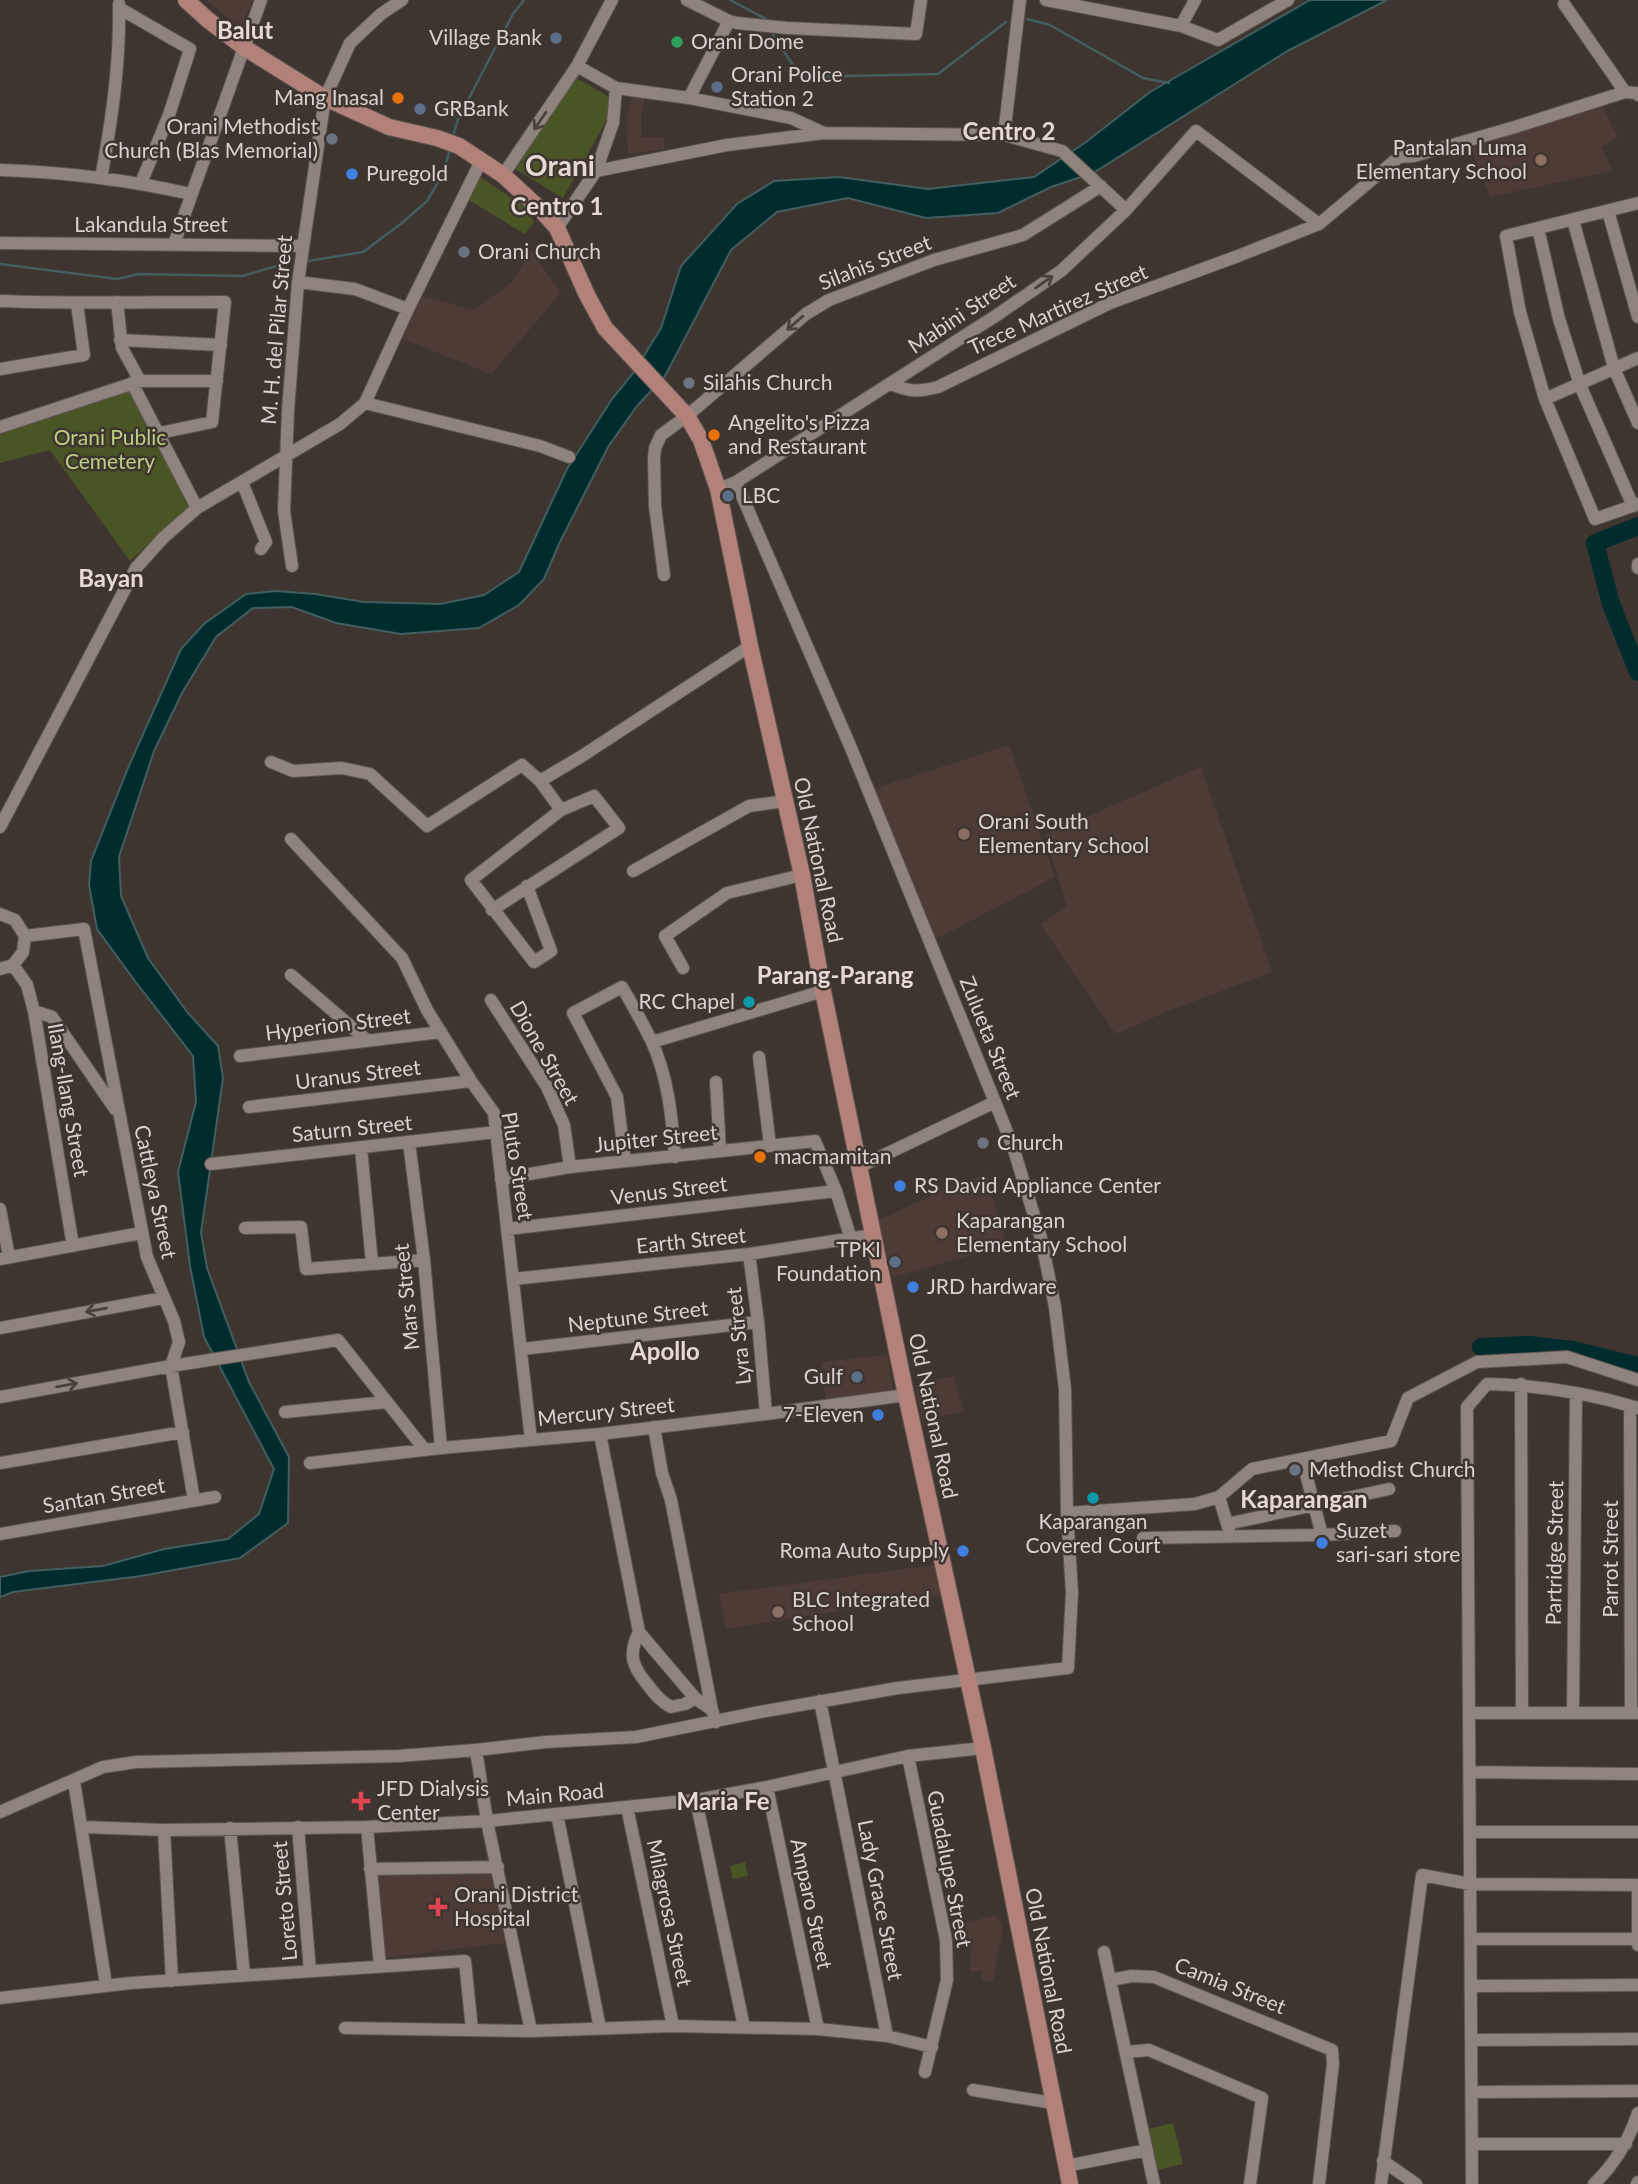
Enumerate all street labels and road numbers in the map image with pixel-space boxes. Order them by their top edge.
street label: Lakandula Street [74,211,228,236]
street label: Silahis Street [815,229,935,294]
street label: M. H. del Pilar Street [255,234,296,426]
street label: Trece Martirez Street [964,258,1151,359]
street label: Mabini Street [903,268,1020,358]
street label: Old National Road [790,775,849,945]
street label: Zulueta Street [955,972,1028,1103]
street label: Dione Street [505,996,585,1109]
street label: Hyperion Street [264,1002,412,1045]
street label: Ilang-Ilang Street [44,1021,95,1179]
street label: Uranus Street [294,1053,422,1094]
street label: Saturn Street [290,1109,414,1146]
street label: Pluto Street [498,1110,539,1222]
street label: Jupiter Street [593,1119,719,1156]
street label: Cattleya Street [130,1122,183,1261]
street label: Venus Street [609,1170,729,1209]
street label: Earth Street [635,1221,747,1258]
street label: Mars Street [387,1242,424,1352]
street label: Lyra Street [720,1286,755,1386]
street label: Neptune Street [566,1294,710,1337]
street label: Old National Road [905,1331,964,1501]
street label: Mercury Street [536,1391,676,1430]
street label: Santan Street [41,1471,167,1518]
street label: Partridge Street [1540,1480,1567,1626]
street label: Parrot Street [1597,1500,1622,1618]
street label: Main Road [505,1777,605,1810]
street label: Guadalupe Street [923,1788,978,1950]
street label: Lady Grace Street [854,1817,909,1983]
street label: Amparo Street [786,1836,839,1972]
street label: Milagrosa Street [643,1837,698,1989]
street label: Loreto Street [266,1840,301,1962]
street label: Old National Road [1021,1886,1078,2056]
street label: Camia Street [1171,1951,1290,2018]

